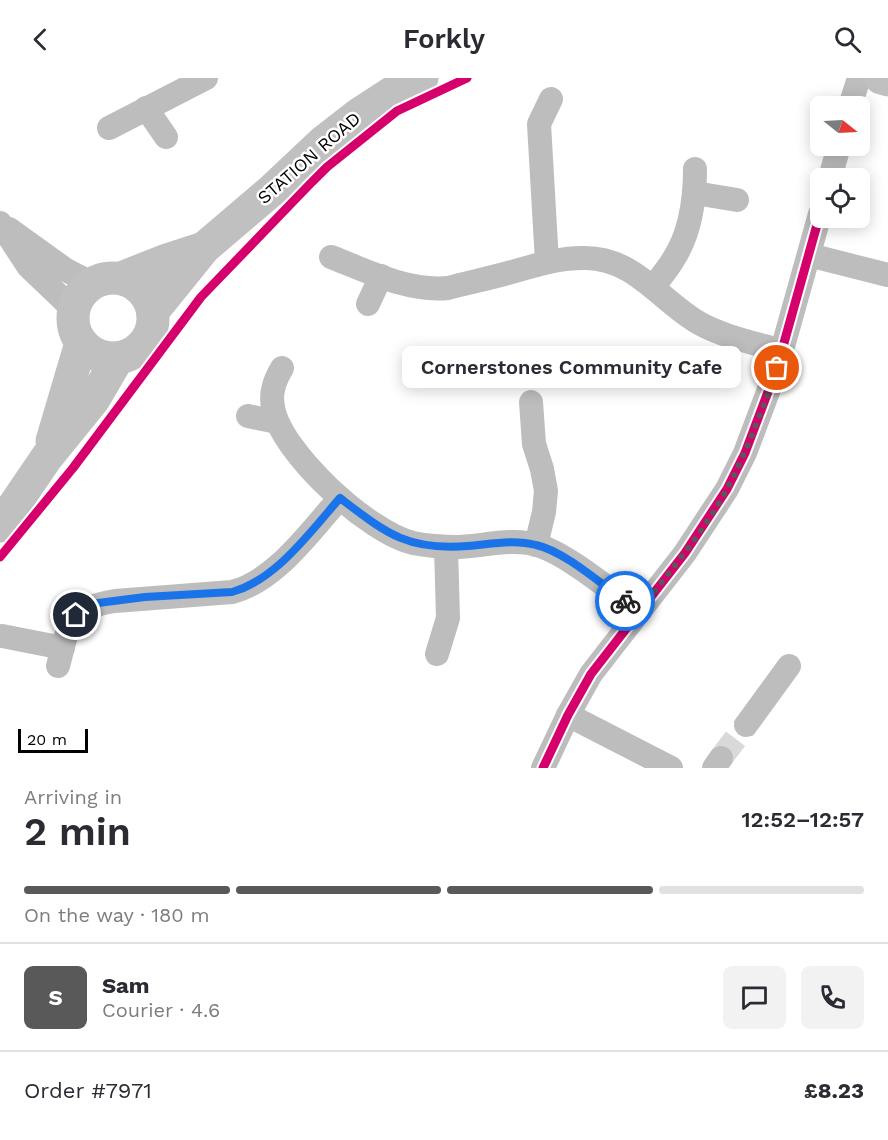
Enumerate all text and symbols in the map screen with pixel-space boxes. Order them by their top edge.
icon: back [24,23,57,56]
text: Forkly [403,23,485,55]
icon: search [831,23,864,56]
north arrow [810,96,870,156]
map controls [810,96,870,228]
street label: STATION ROAD [253,107,364,208]
button: locate [810,168,870,228]
pin [751,342,802,393]
callout: Cornerstones Community Cafe [402,347,741,389]
icon: bag [760,351,793,384]
text: Cornerstones Community Cafe [421,355,722,379]
courier [595,571,655,631]
icon: bike [609,585,642,618]
pin [50,589,101,640]
icon: home [59,598,92,631]
scale bar [18,726,88,754]
text: 20 m [27,730,67,749]
text: Arriving in [24,785,122,809]
text: 12:52–12:57 [741,807,864,832]
text: 2 min [24,809,131,854]
text: On the way · 180 m [24,903,210,927]
button: chat [723,966,786,1029]
button: phone [801,966,864,1029]
text: Sam [102,973,150,998]
text: S [48,985,63,1010]
text: Courier · 4.6 [102,998,220,1022]
text: Order #7971 [24,1078,152,1103]
text: £8.23 [804,1078,864,1103]

